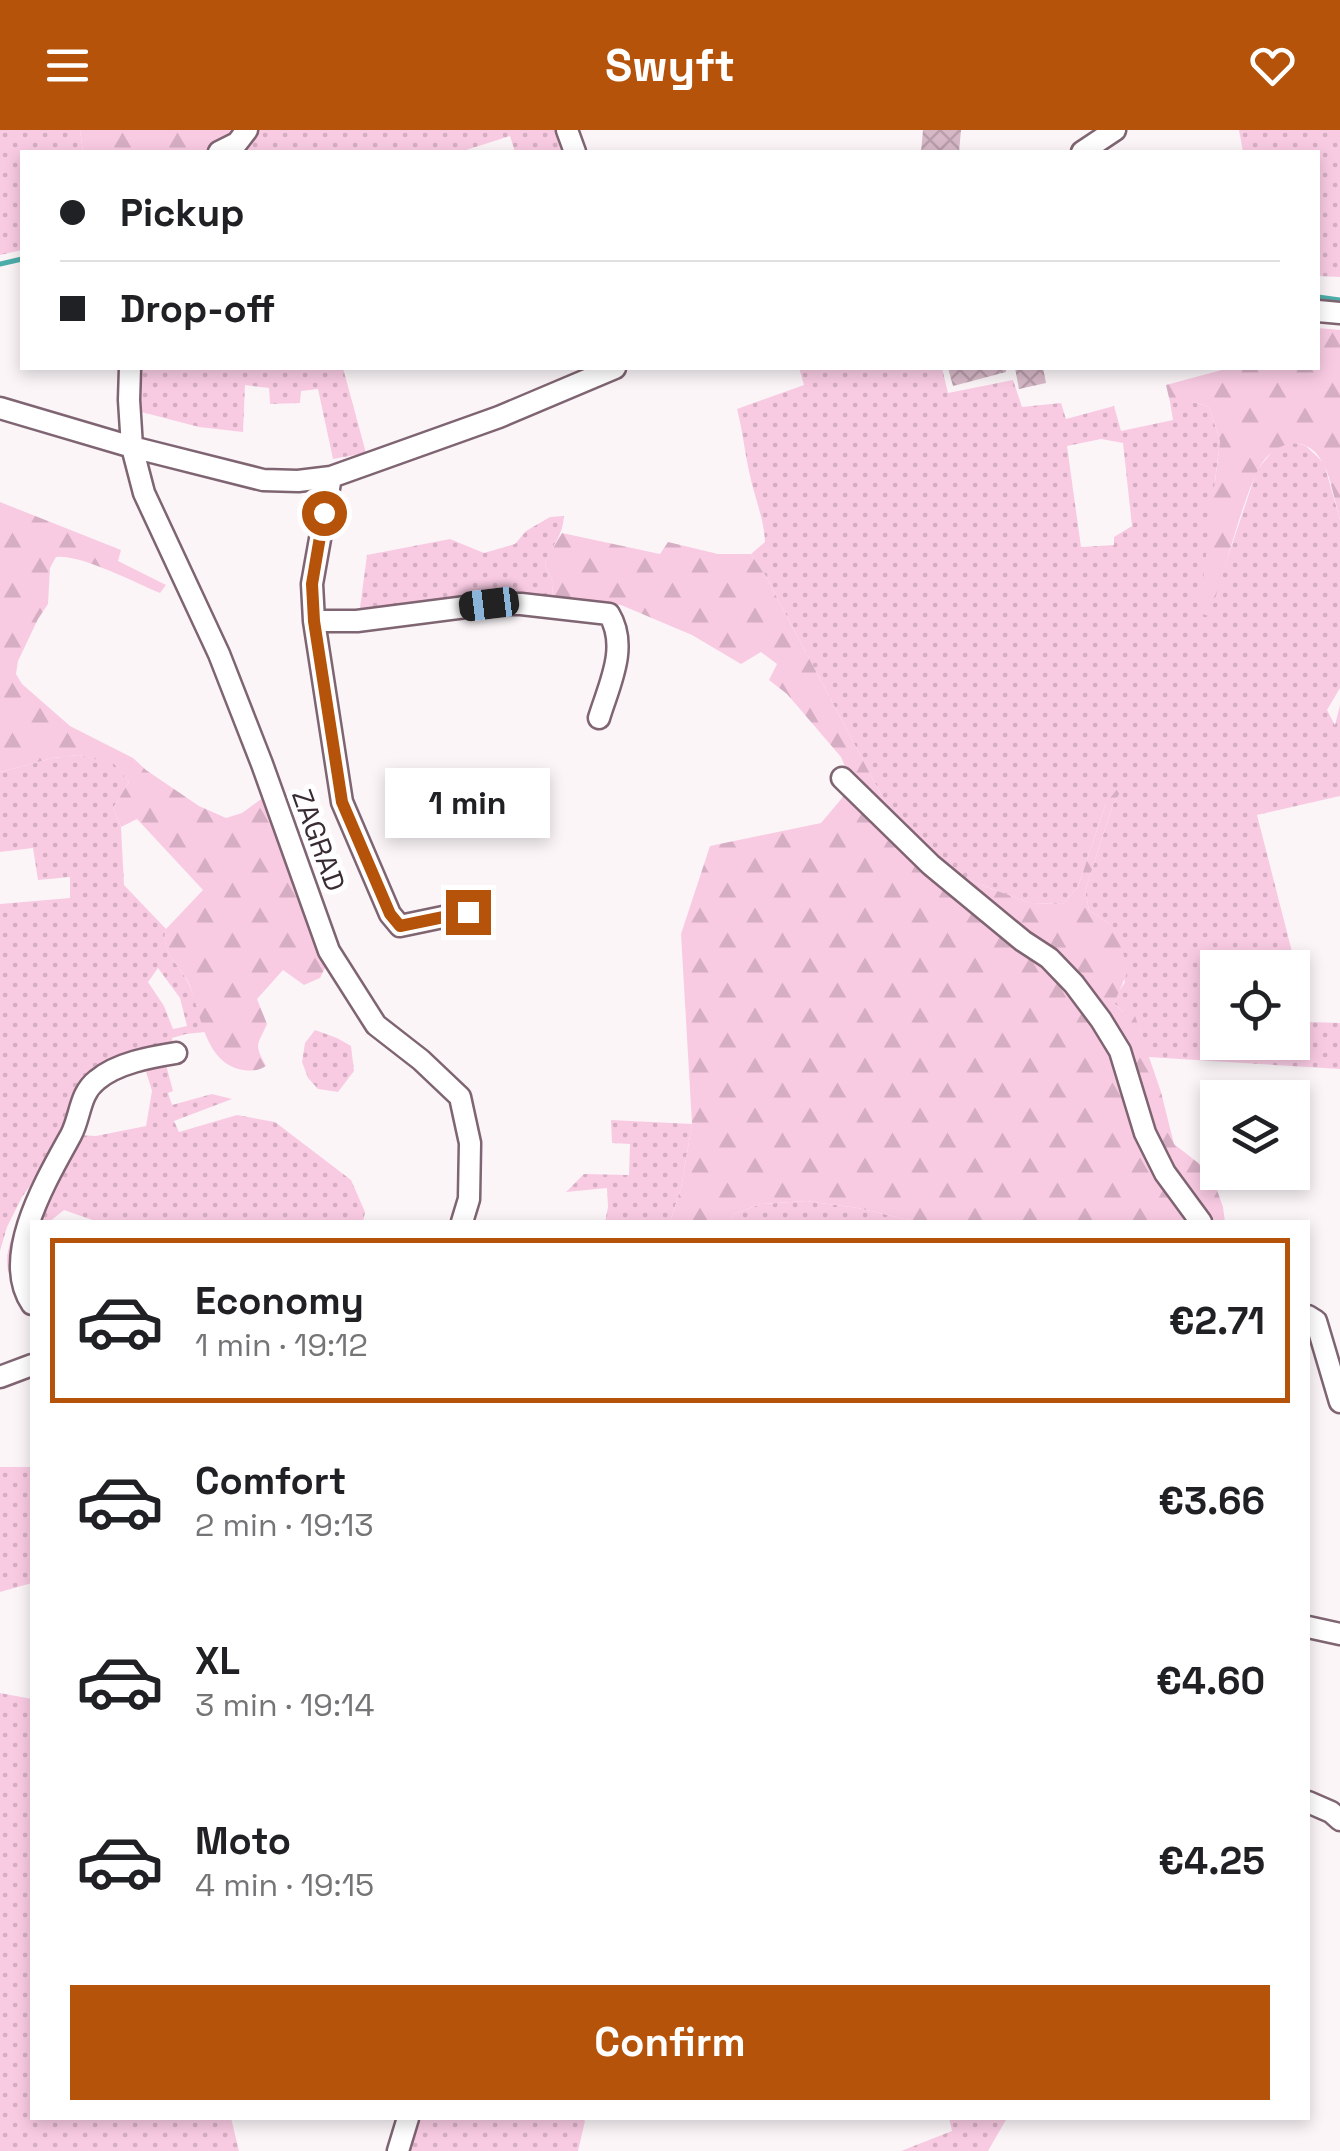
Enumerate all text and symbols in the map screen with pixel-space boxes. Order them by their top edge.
text: Swyft [605,37,735,94]
icon: menu [40,38,95,93]
icon: heart [1245,38,1300,93]
text: Pickup [120,189,244,237]
text: Drop-off [120,285,275,333]
route start [302,491,347,536]
car [457,585,521,623]
callout: 1 min [386,767,550,837]
text: 1 min [428,783,507,823]
street label: ZAGRAD [284,784,354,896]
route end [446,890,491,935]
map controls [1200,950,1310,1190]
button: locate [1200,950,1310,1060]
button: layers [1200,1080,1310,1190]
icon: car [75,1276,165,1366]
text: Economy [195,1277,364,1325]
text: €2.71 [1169,1297,1265,1345]
text: 1 min · 19:12 [195,1325,368,1365]
icon: car [75,1456,165,1546]
text: Comfort [195,1457,346,1505]
text: €3.66 [1158,1477,1265,1525]
text: 2 min · 19:13 [195,1505,374,1545]
icon: car [75,1636,165,1726]
text: XL [195,1637,240,1685]
text: €4.60 [1156,1657,1265,1705]
text: 3 min · 19:14 [195,1685,374,1725]
icon: car [75,1816,165,1906]
text: Moto [195,1817,291,1865]
text: €4.25 [1158,1837,1265,1885]
text: 4 min · 19:15 [195,1865,374,1905]
button: Confirm [70,1985,1270,2100]

